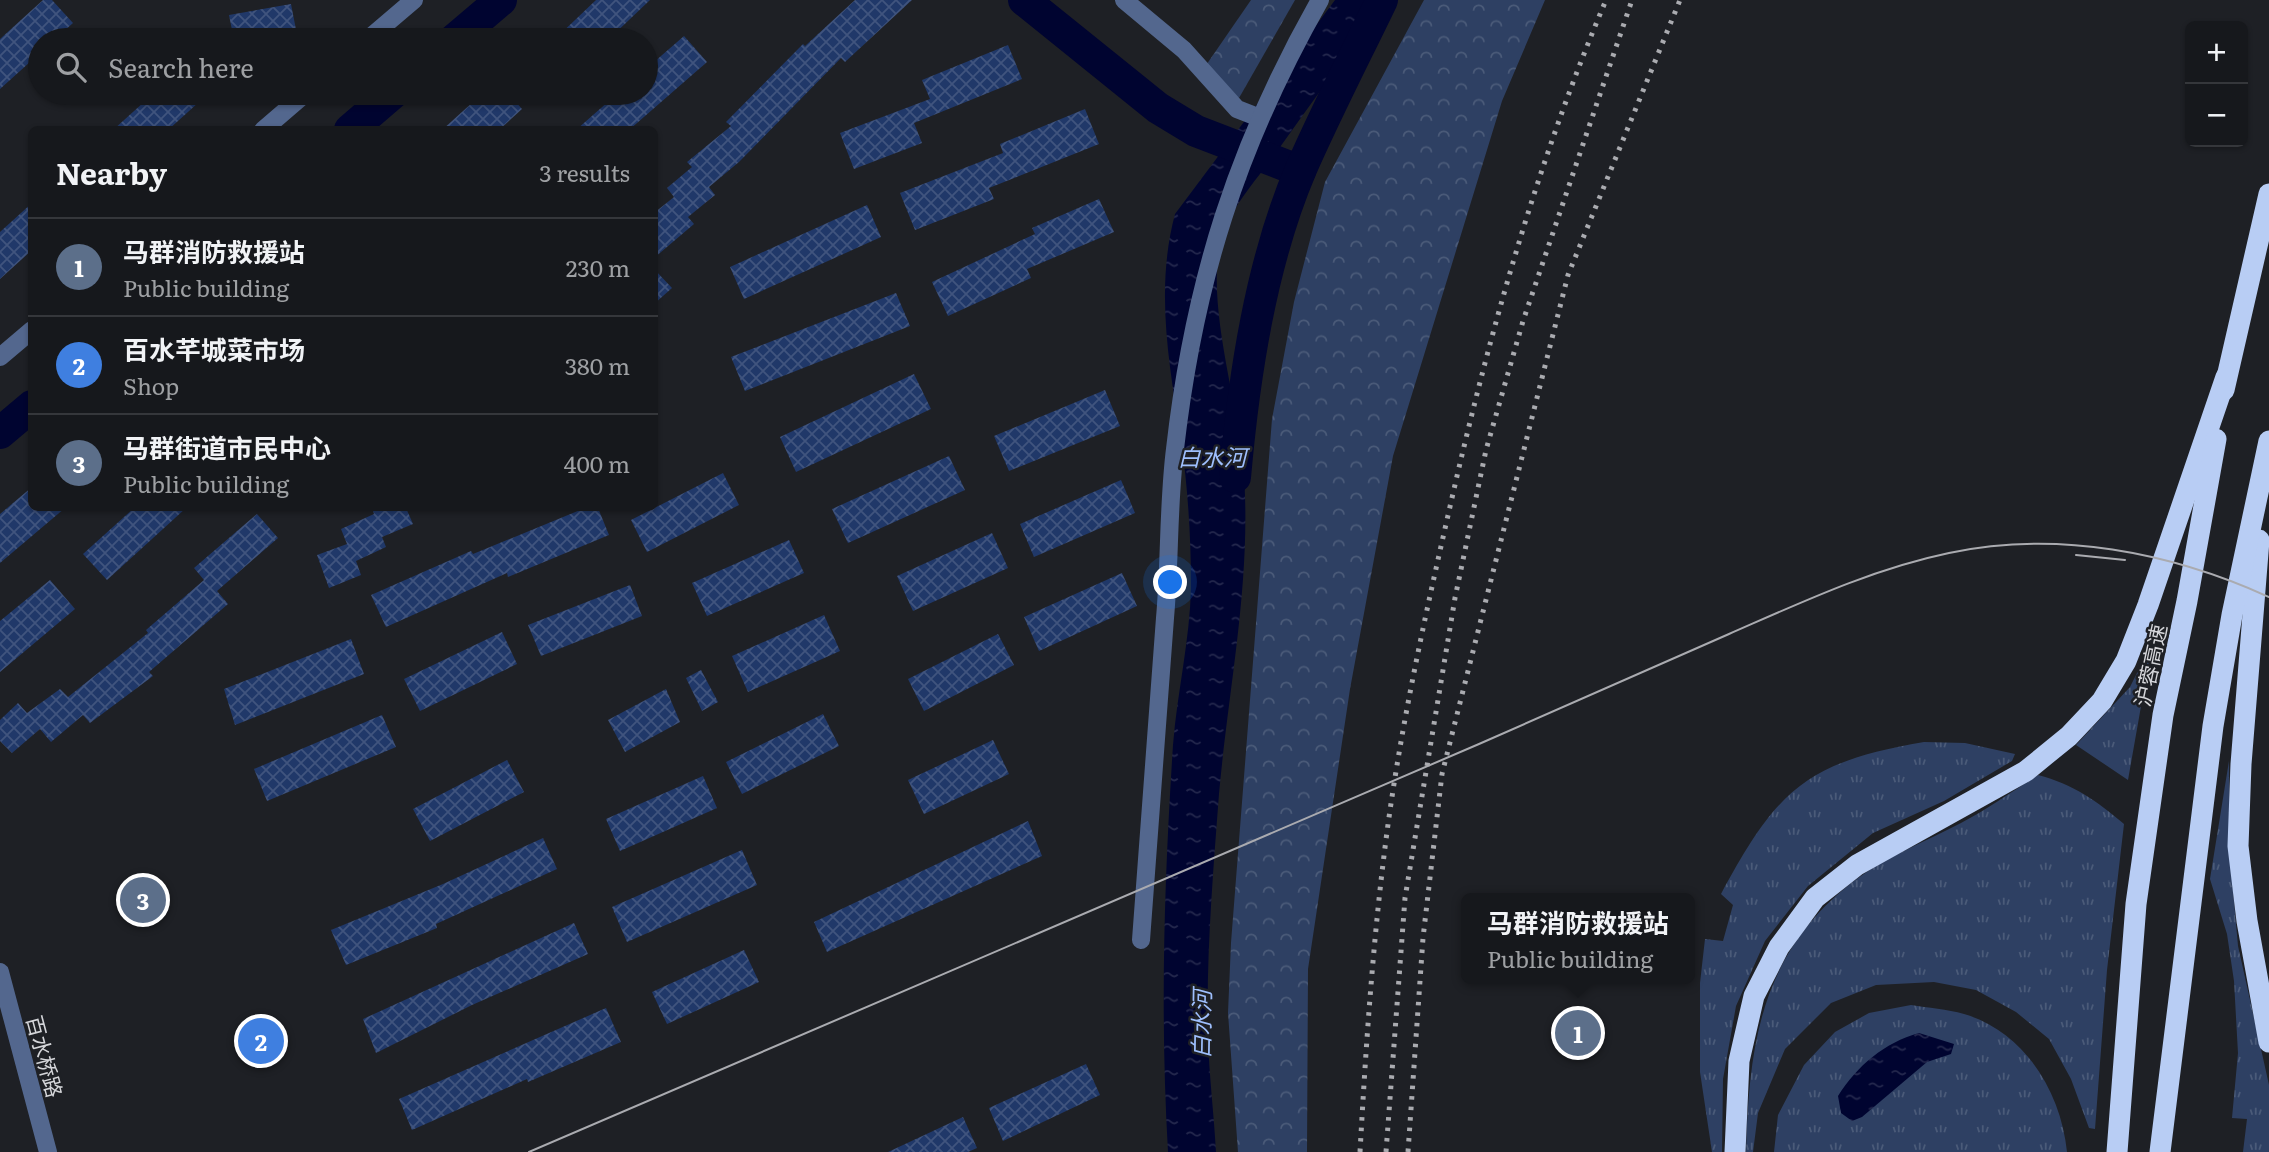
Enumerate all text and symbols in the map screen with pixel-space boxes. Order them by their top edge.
map controls [2185,21,2248,147]
button: + [2185,21,2248,84]
search box [28,28,658,105]
text: Search here [108,47,254,86]
icon: search [52,48,90,86]
button: − [2185,84,2248,147]
text: Nearby [56,150,167,194]
text: 3 results [539,155,630,189]
text: 马群消防救援站 [123,231,305,270]
text: 1 [74,250,84,284]
text: 230 m [566,250,630,284]
text: Public building [123,270,289,304]
text: 百水芊城菜市场 [123,329,305,368]
text: 2 [73,348,85,382]
text: 380 m [565,348,630,382]
text: Shop [123,368,179,402]
text: 马群街道市民中心 [123,427,331,466]
water label: 白水河 [1178,439,1251,473]
text: 3 [73,446,85,480]
text: 400 m [564,446,630,480]
text: Public building [123,466,289,500]
your location [1153,565,1187,599]
street label: 沪蓉高速 [2125,621,2173,709]
pin: 3 [120,874,166,926]
popup [1461,893,1695,984]
text: 马群消防救援站 [1487,902,1669,941]
text: Public building [1487,941,1653,975]
water label: 白水河 [1182,985,1218,1059]
pin: 1 [1555,1007,1601,1059]
street label: 百水桥路 [20,1011,72,1101]
pin: 2 [238,1015,284,1067]

